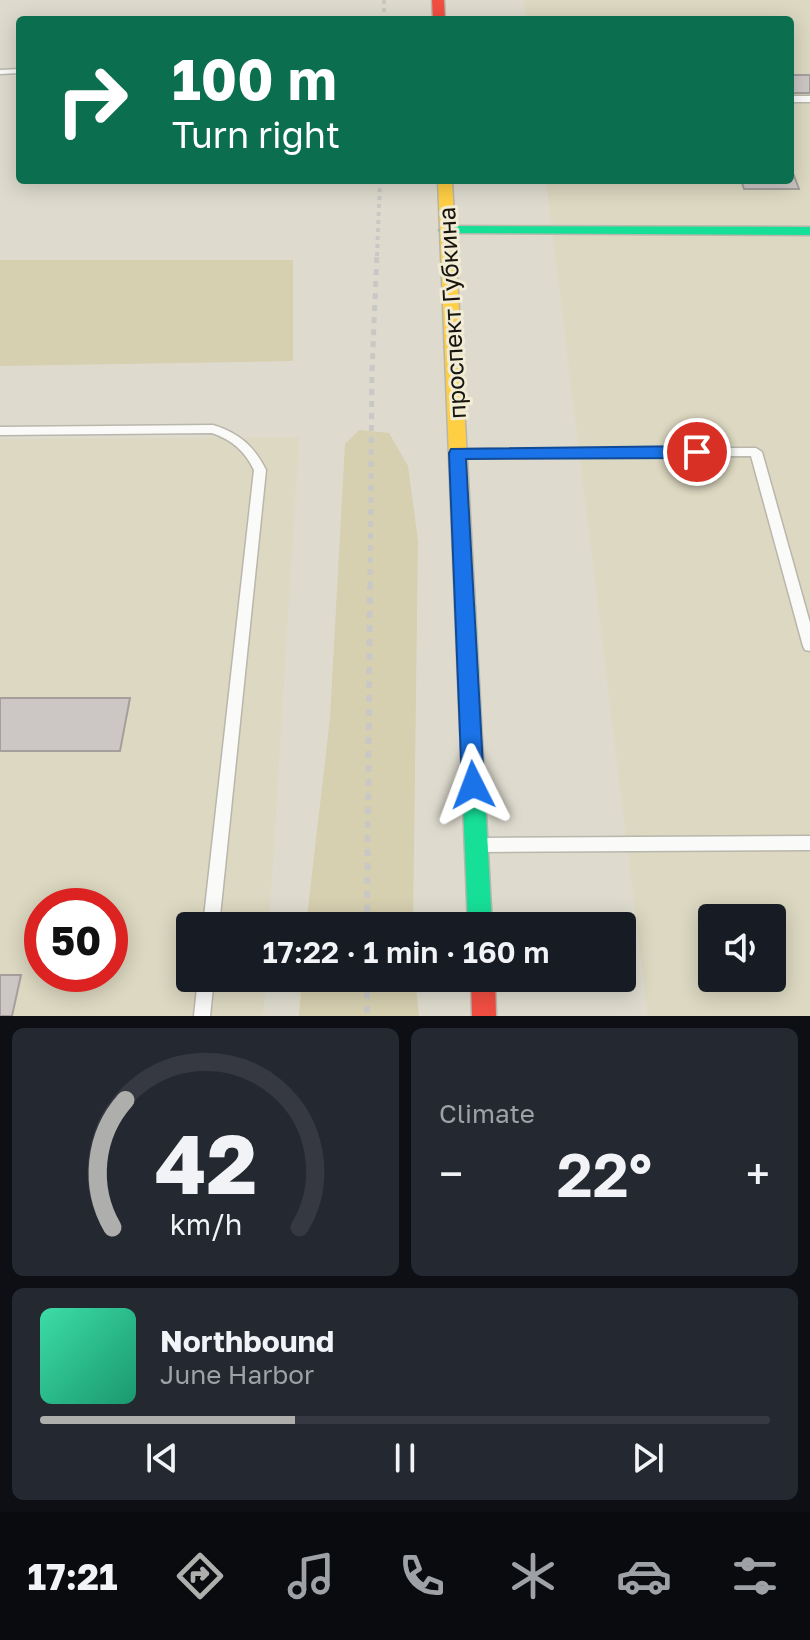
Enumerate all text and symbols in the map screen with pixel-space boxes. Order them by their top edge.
text: 100 m [172,45,337,112]
icon: right [40,48,144,152]
text: Turn right [172,113,340,156]
street label: проспект Губкина [431,206,471,420]
pin [663,418,731,486]
icon: arrive [675,430,719,474]
position arrow [431,743,515,827]
speed limit sign: 50 [24,888,128,992]
map controls [698,904,786,992]
button: sound [698,904,786,992]
text: 17:22 · 1 min · 160 m [262,934,550,970]
text: Climate [439,1098,535,1129]
text: 42 [154,1112,257,1212]
text: 22° [557,1138,652,1210]
text: − [439,1147,463,1200]
text: + [746,1147,770,1200]
text: km/h [169,1207,242,1241]
text: Northbound [160,1323,334,1359]
text: June Harbor [160,1359,314,1390]
icon: previous [140,1436,184,1480]
icon: pause [383,1436,427,1480]
icon: next [626,1436,670,1480]
icon: directions [172,1548,228,1604]
icon: music [283,1548,339,1604]
icon: phone [394,1548,450,1604]
icon: climate [505,1548,561,1604]
icon: car [616,1548,672,1604]
icon: filters [727,1548,783,1604]
text: 17:21 [27,1555,118,1598]

